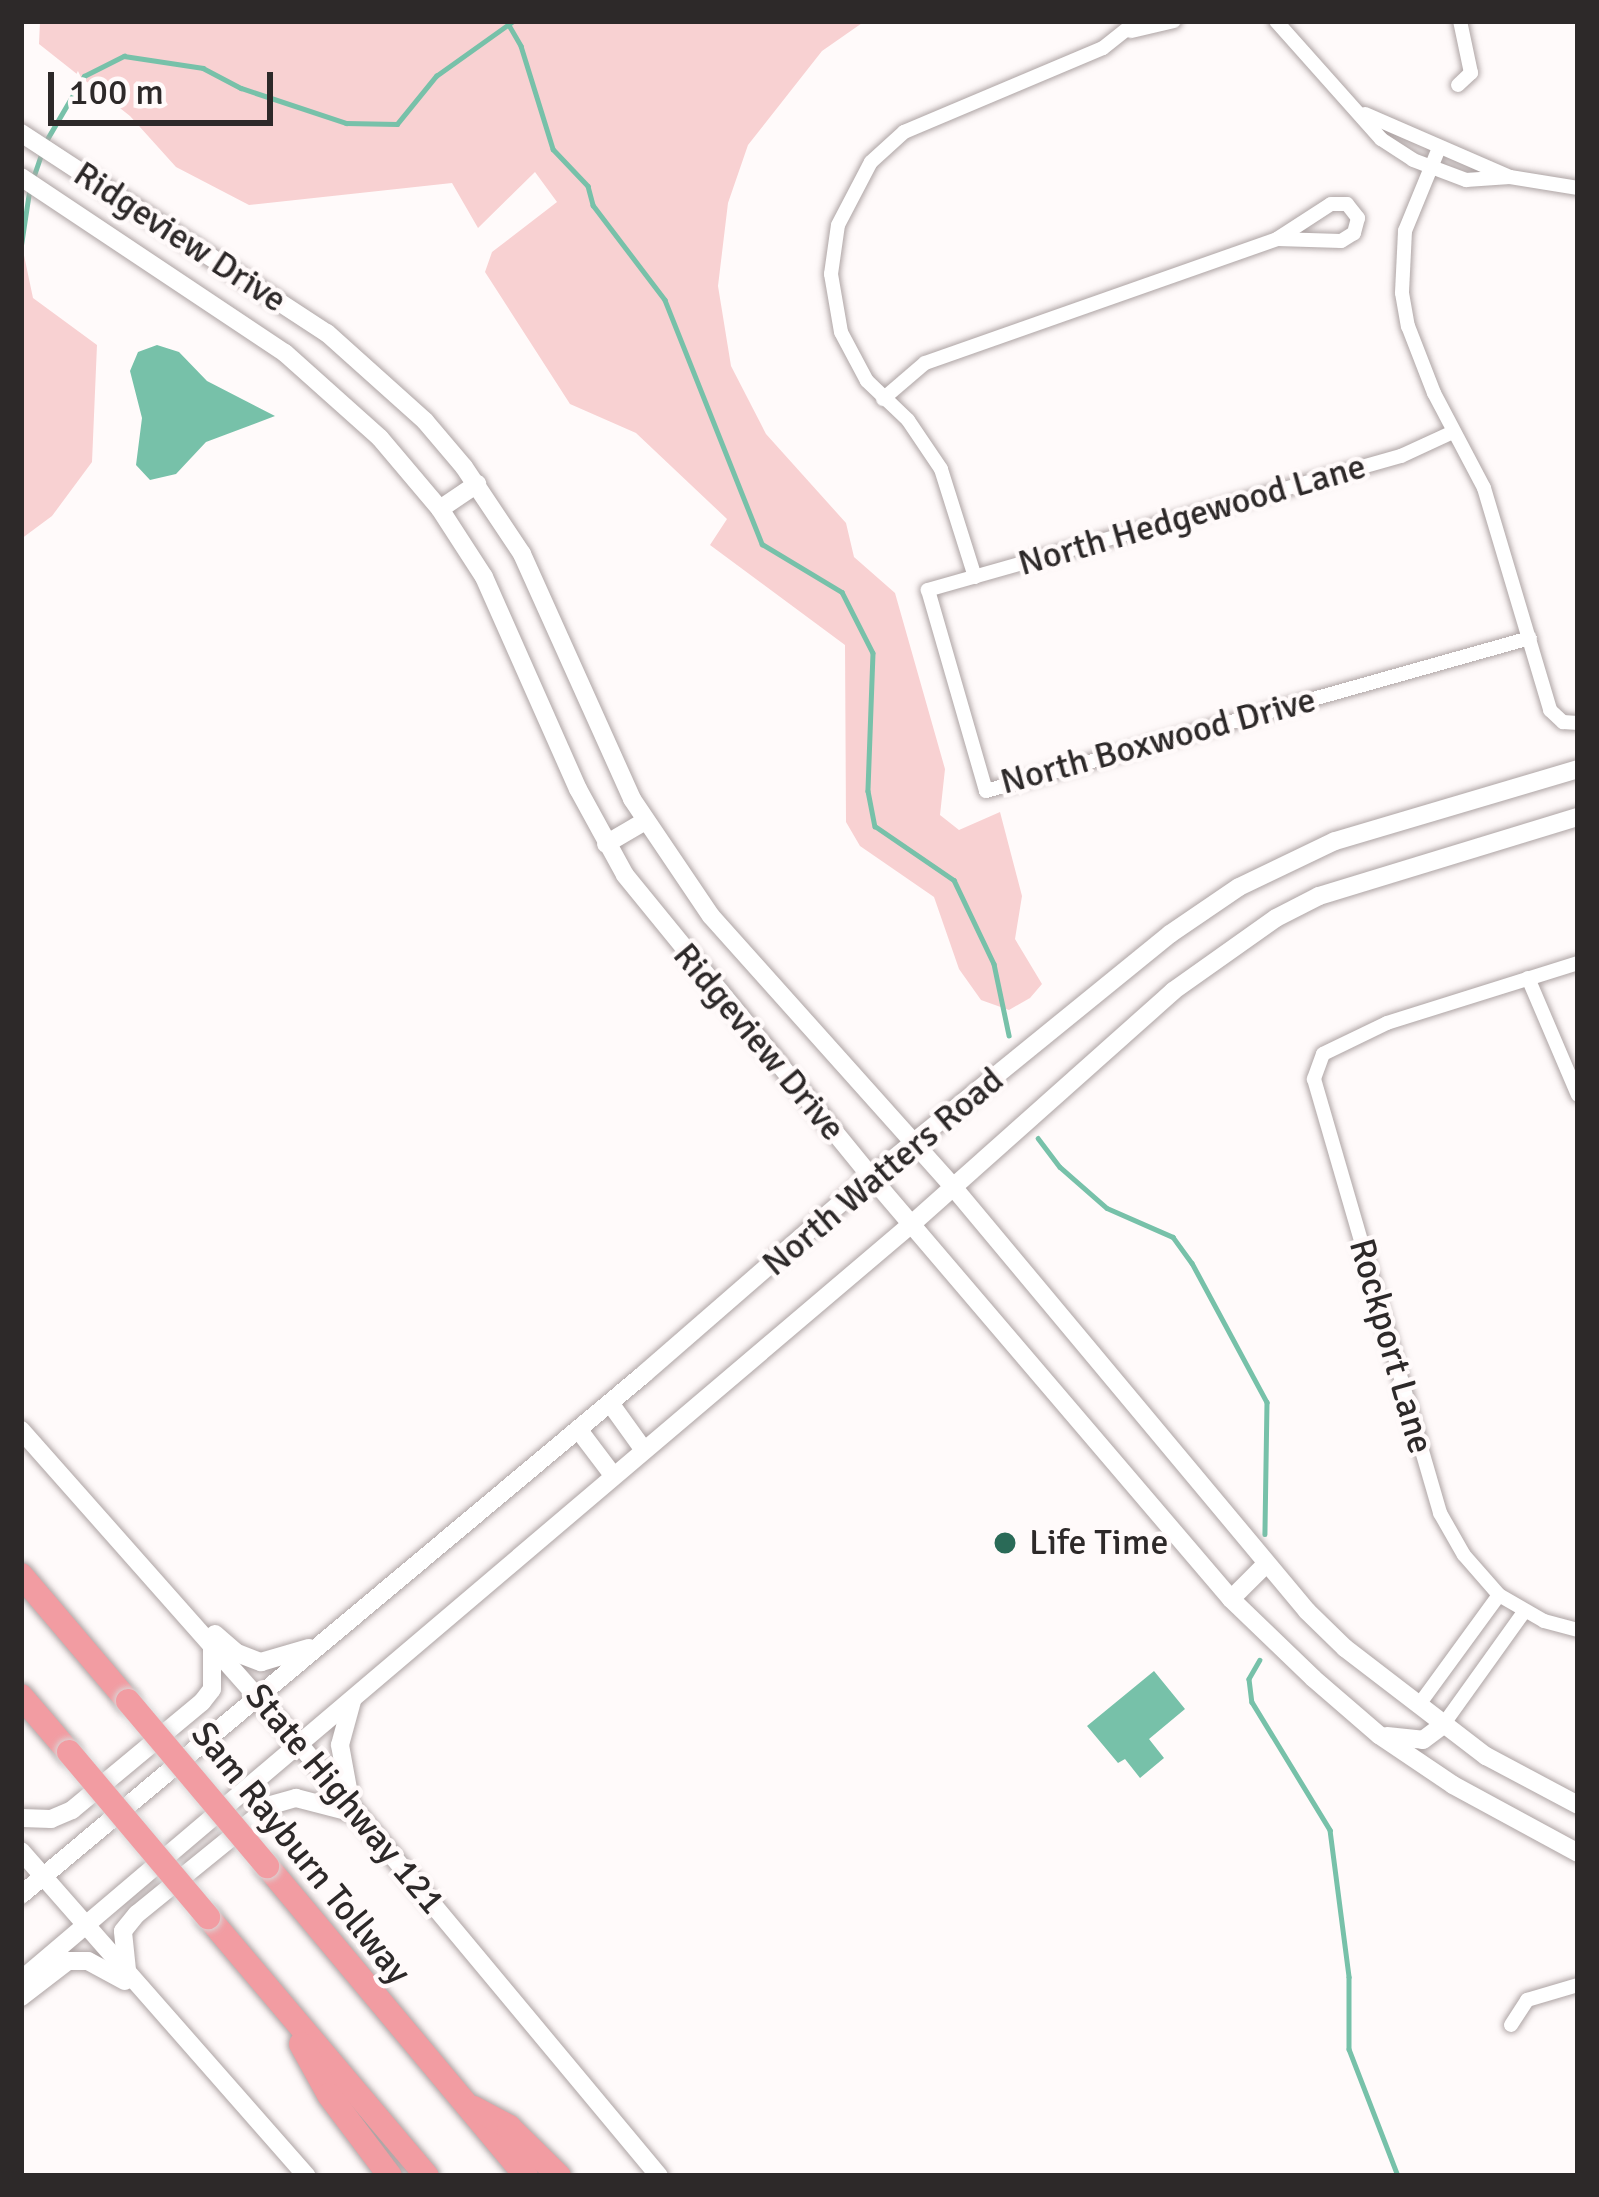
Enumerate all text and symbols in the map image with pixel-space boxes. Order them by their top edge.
scale bar [54,48,279,122]
text: 100 m [69,70,164,115]
street label: Ridgeview Drive [66,152,294,322]
street label: North Hedgewood Lane [1013,445,1371,585]
street label: North Boxwood Drive [996,678,1320,804]
street label: Ridgeview Drive [664,934,854,1150]
street label: North Watters Road [754,1059,1012,1285]
street label: Rockport Lane [1340,1234,1442,1458]
place label: Life Time [1029,1521,1169,1565]
marker: Life Time [992,1530,1018,1556]
street label: State Highway 121 [236,1675,454,1923]
street label: Sam Rayburn Tollway [182,1713,420,1993]

